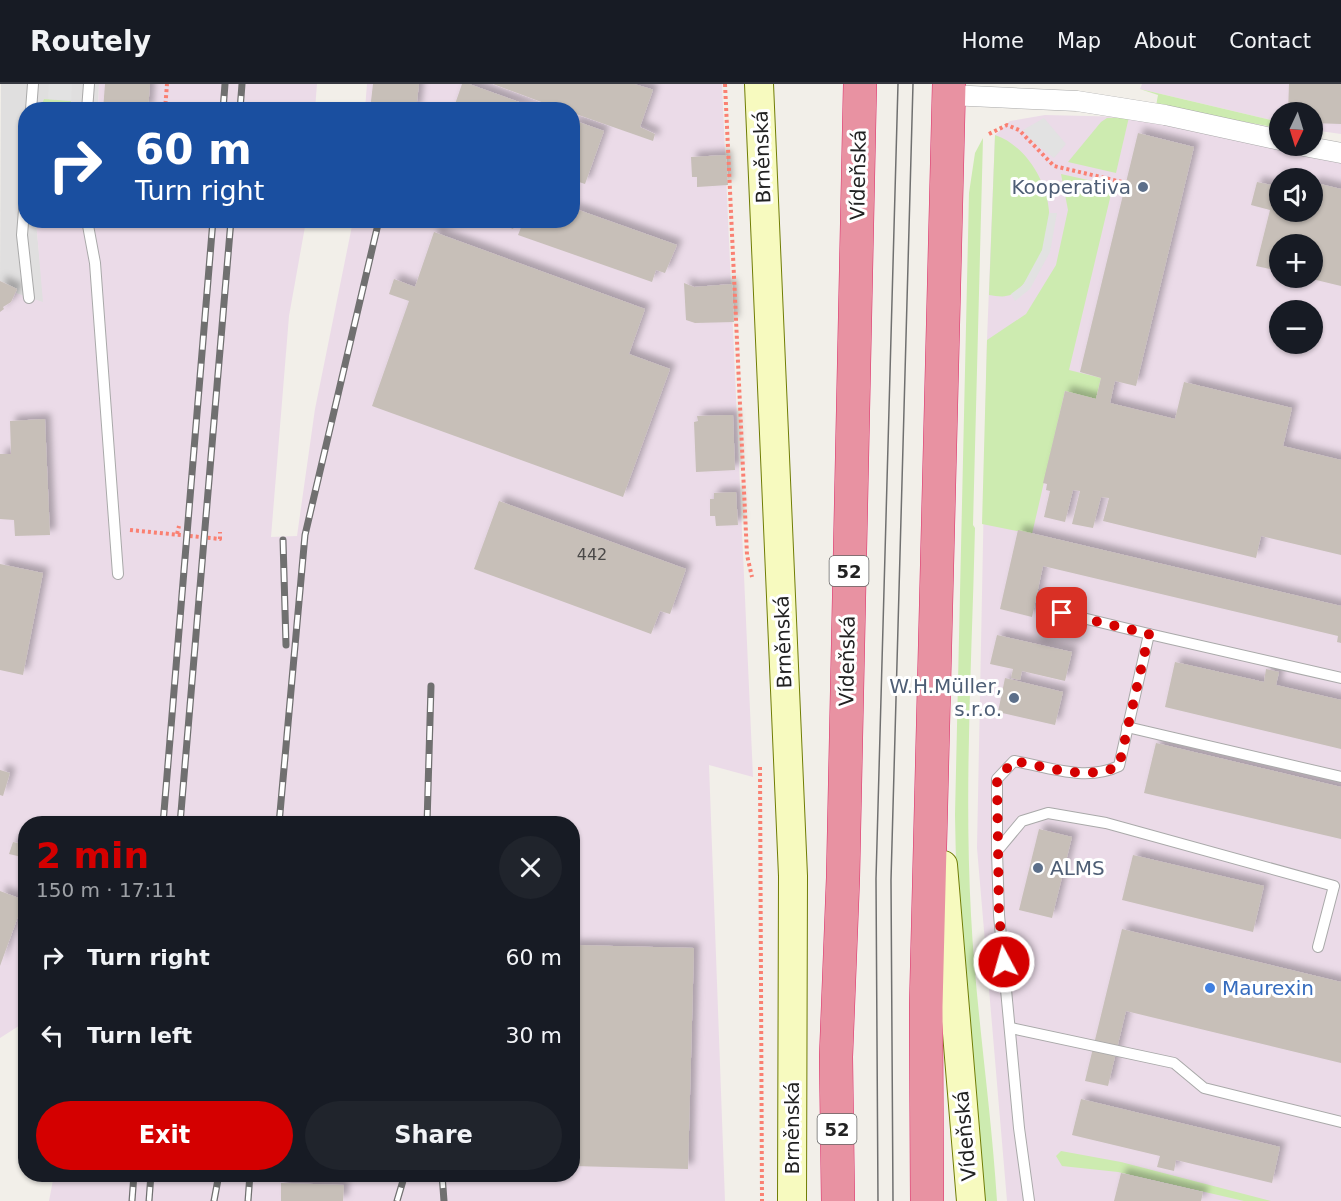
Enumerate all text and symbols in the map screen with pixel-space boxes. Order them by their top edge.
text: Routely [30,25,151,58]
text: Home [962,29,1024,53]
text: Map [1057,29,1101,53]
text: About [1134,29,1196,53]
text: Contact [1229,29,1311,53]
north arrow [1269,102,1323,156]
map controls [1269,102,1323,354]
street label: Brněnská [748,110,776,204]
text: 60 m [135,125,252,174]
icon: right [36,126,114,204]
street label: Vídeňská [845,129,871,221]
button: sound [1269,168,1323,222]
text: Turn right [135,175,264,206]
place label: Kooperativa [1011,175,1131,199]
marker: Kooperativa [1136,180,1150,194]
button: + [1269,234,1323,288]
button: − [1269,300,1323,354]
house number: 442 [577,545,607,564]
road number: 52 [830,556,868,586]
pin [1036,587,1087,638]
street label: Brněnská [769,595,797,689]
icon: arrive [1045,596,1078,629]
street label: Vídeňská [834,615,860,707]
place label: W.H.Müller, s.r.o. [889,674,1002,721]
marker: W.H.Müller, s.r.o. [1007,691,1021,705]
text: 2 min [36,835,149,876]
button: close [499,836,562,899]
place label: ALMS [1050,856,1105,880]
marker: ALMS [1031,861,1045,875]
text: 150 m · 17:11 [36,878,177,902]
position arrow [972,930,1036,994]
icon: right [36,941,69,974]
text: Turn right [87,945,210,970]
text: 60 m [506,945,562,970]
place label: Maurexin [1222,976,1314,1000]
marker: Maurexin [1203,981,1217,995]
icon: left [36,1019,69,1052]
text: Turn left [87,1023,192,1048]
text: 30 m [506,1023,562,1048]
street label: Brněnská [780,1081,804,1175]
street label: Vídeňská [949,1090,981,1182]
button: Exit [36,1101,293,1170]
button: Share [305,1101,562,1170]
road number: 52 [818,1114,856,1144]

